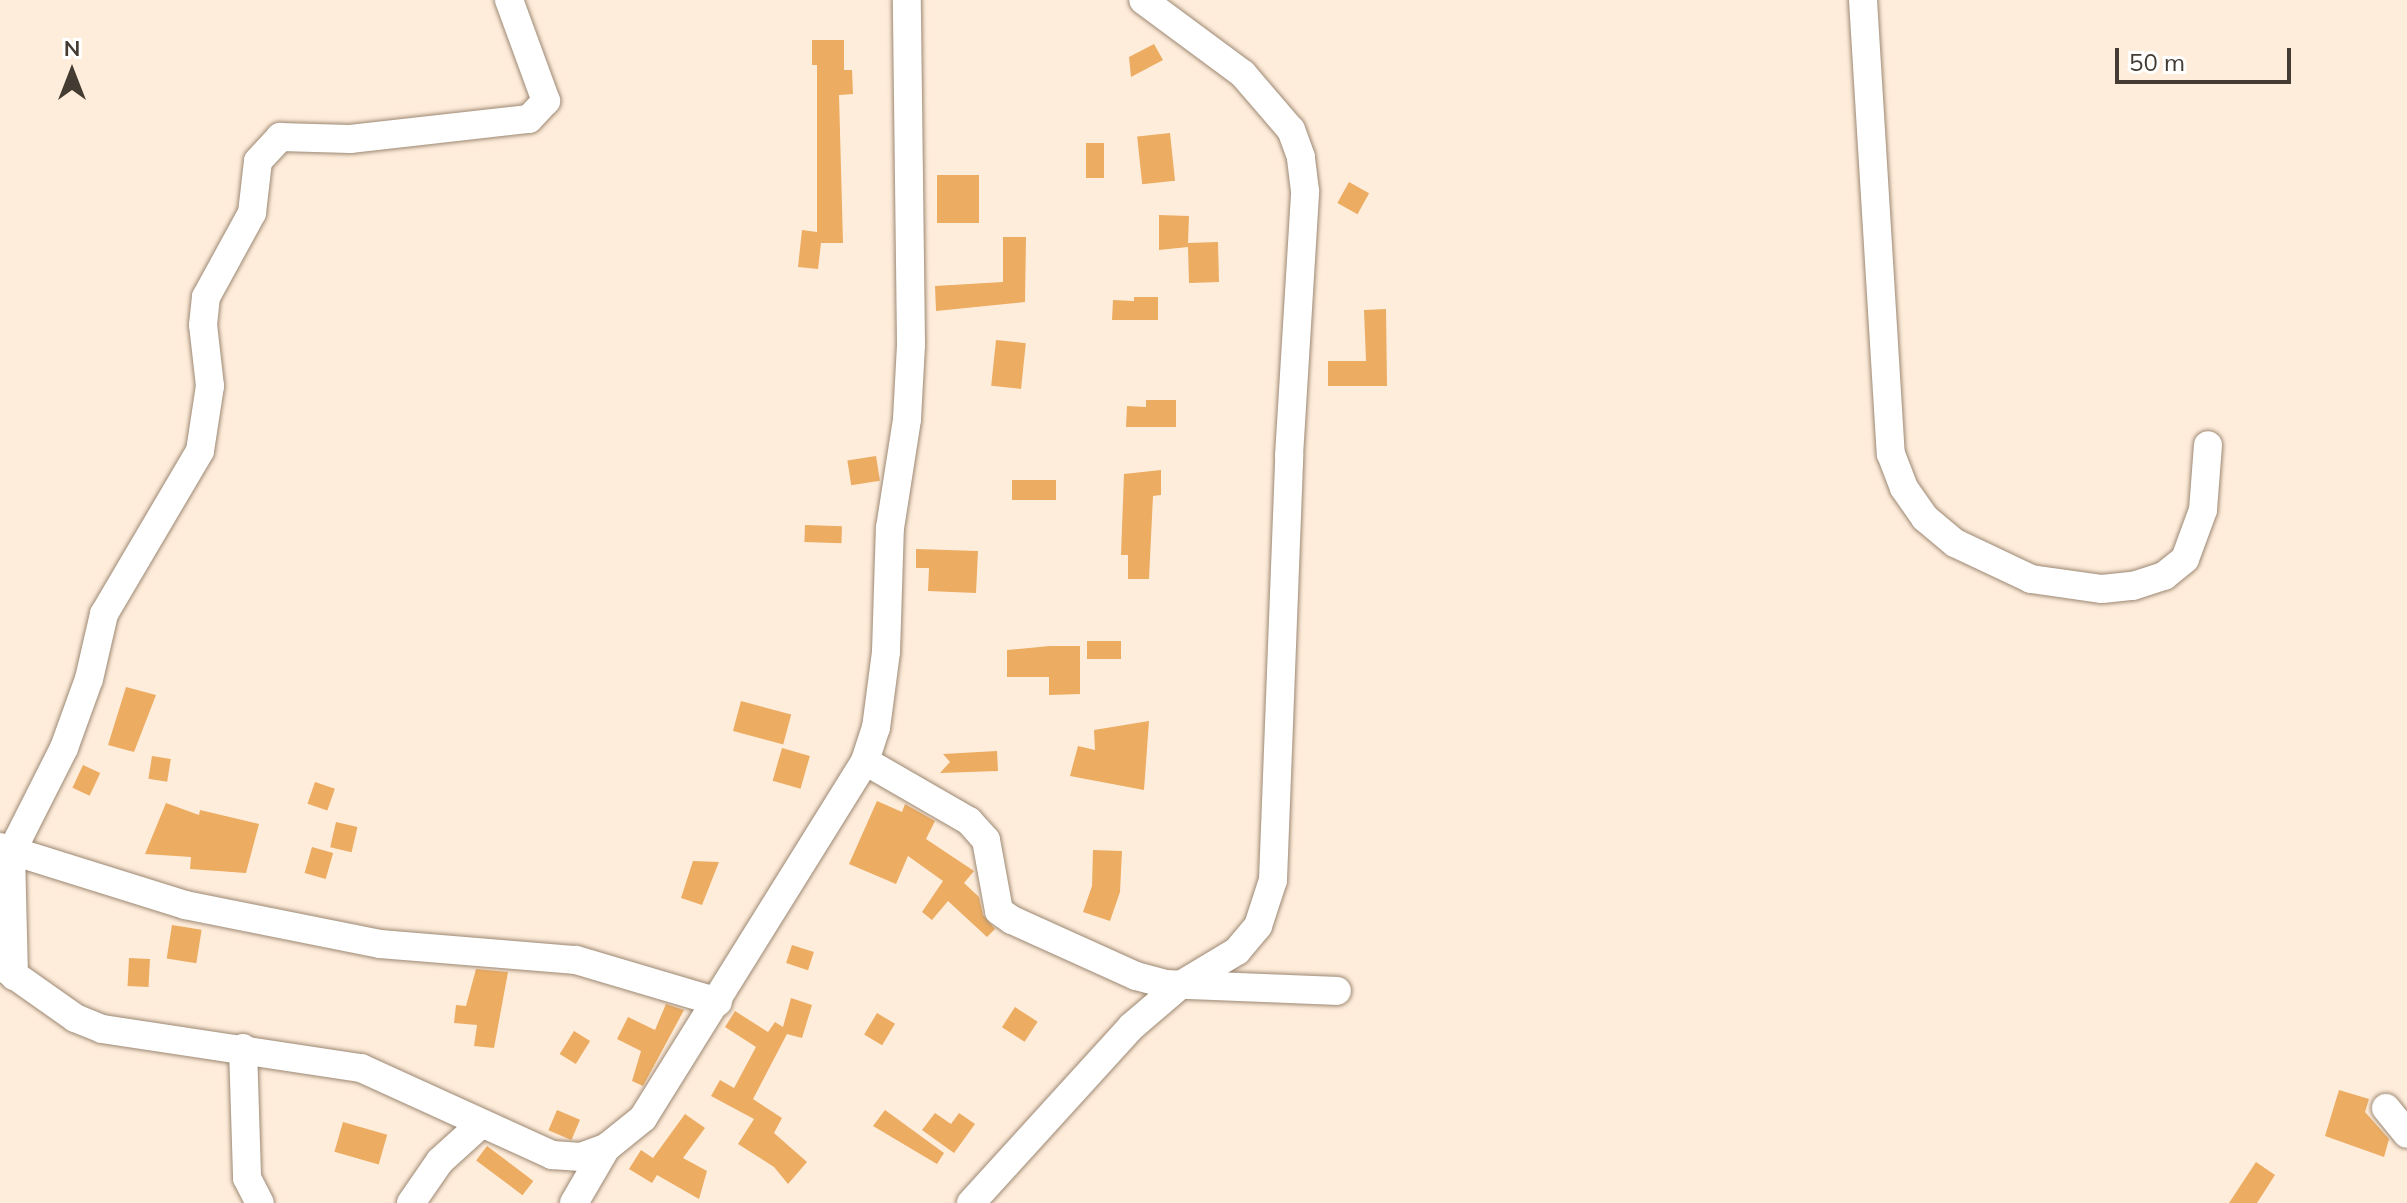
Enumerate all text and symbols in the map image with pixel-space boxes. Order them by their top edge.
north arrow [32,32,112,112]
scale bar [2119,32,2295,82]
text: N [64,34,80,62]
text: 50 m [2129,47,2185,77]

